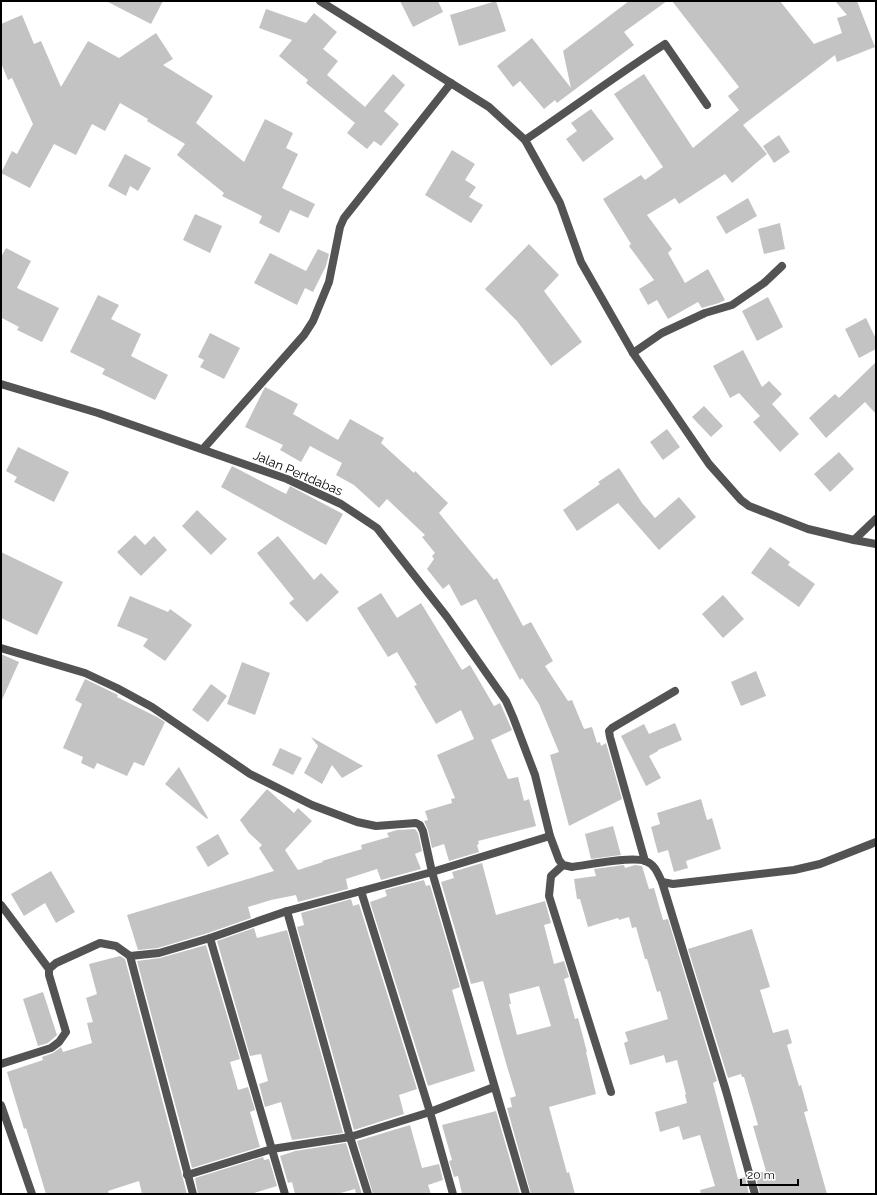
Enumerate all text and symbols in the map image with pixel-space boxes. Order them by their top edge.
street label: Jalan Pertdabas [251,447,345,499]
scale bar [741,1161,798,1187]
text: 20 m [747,1168,775,1182]

